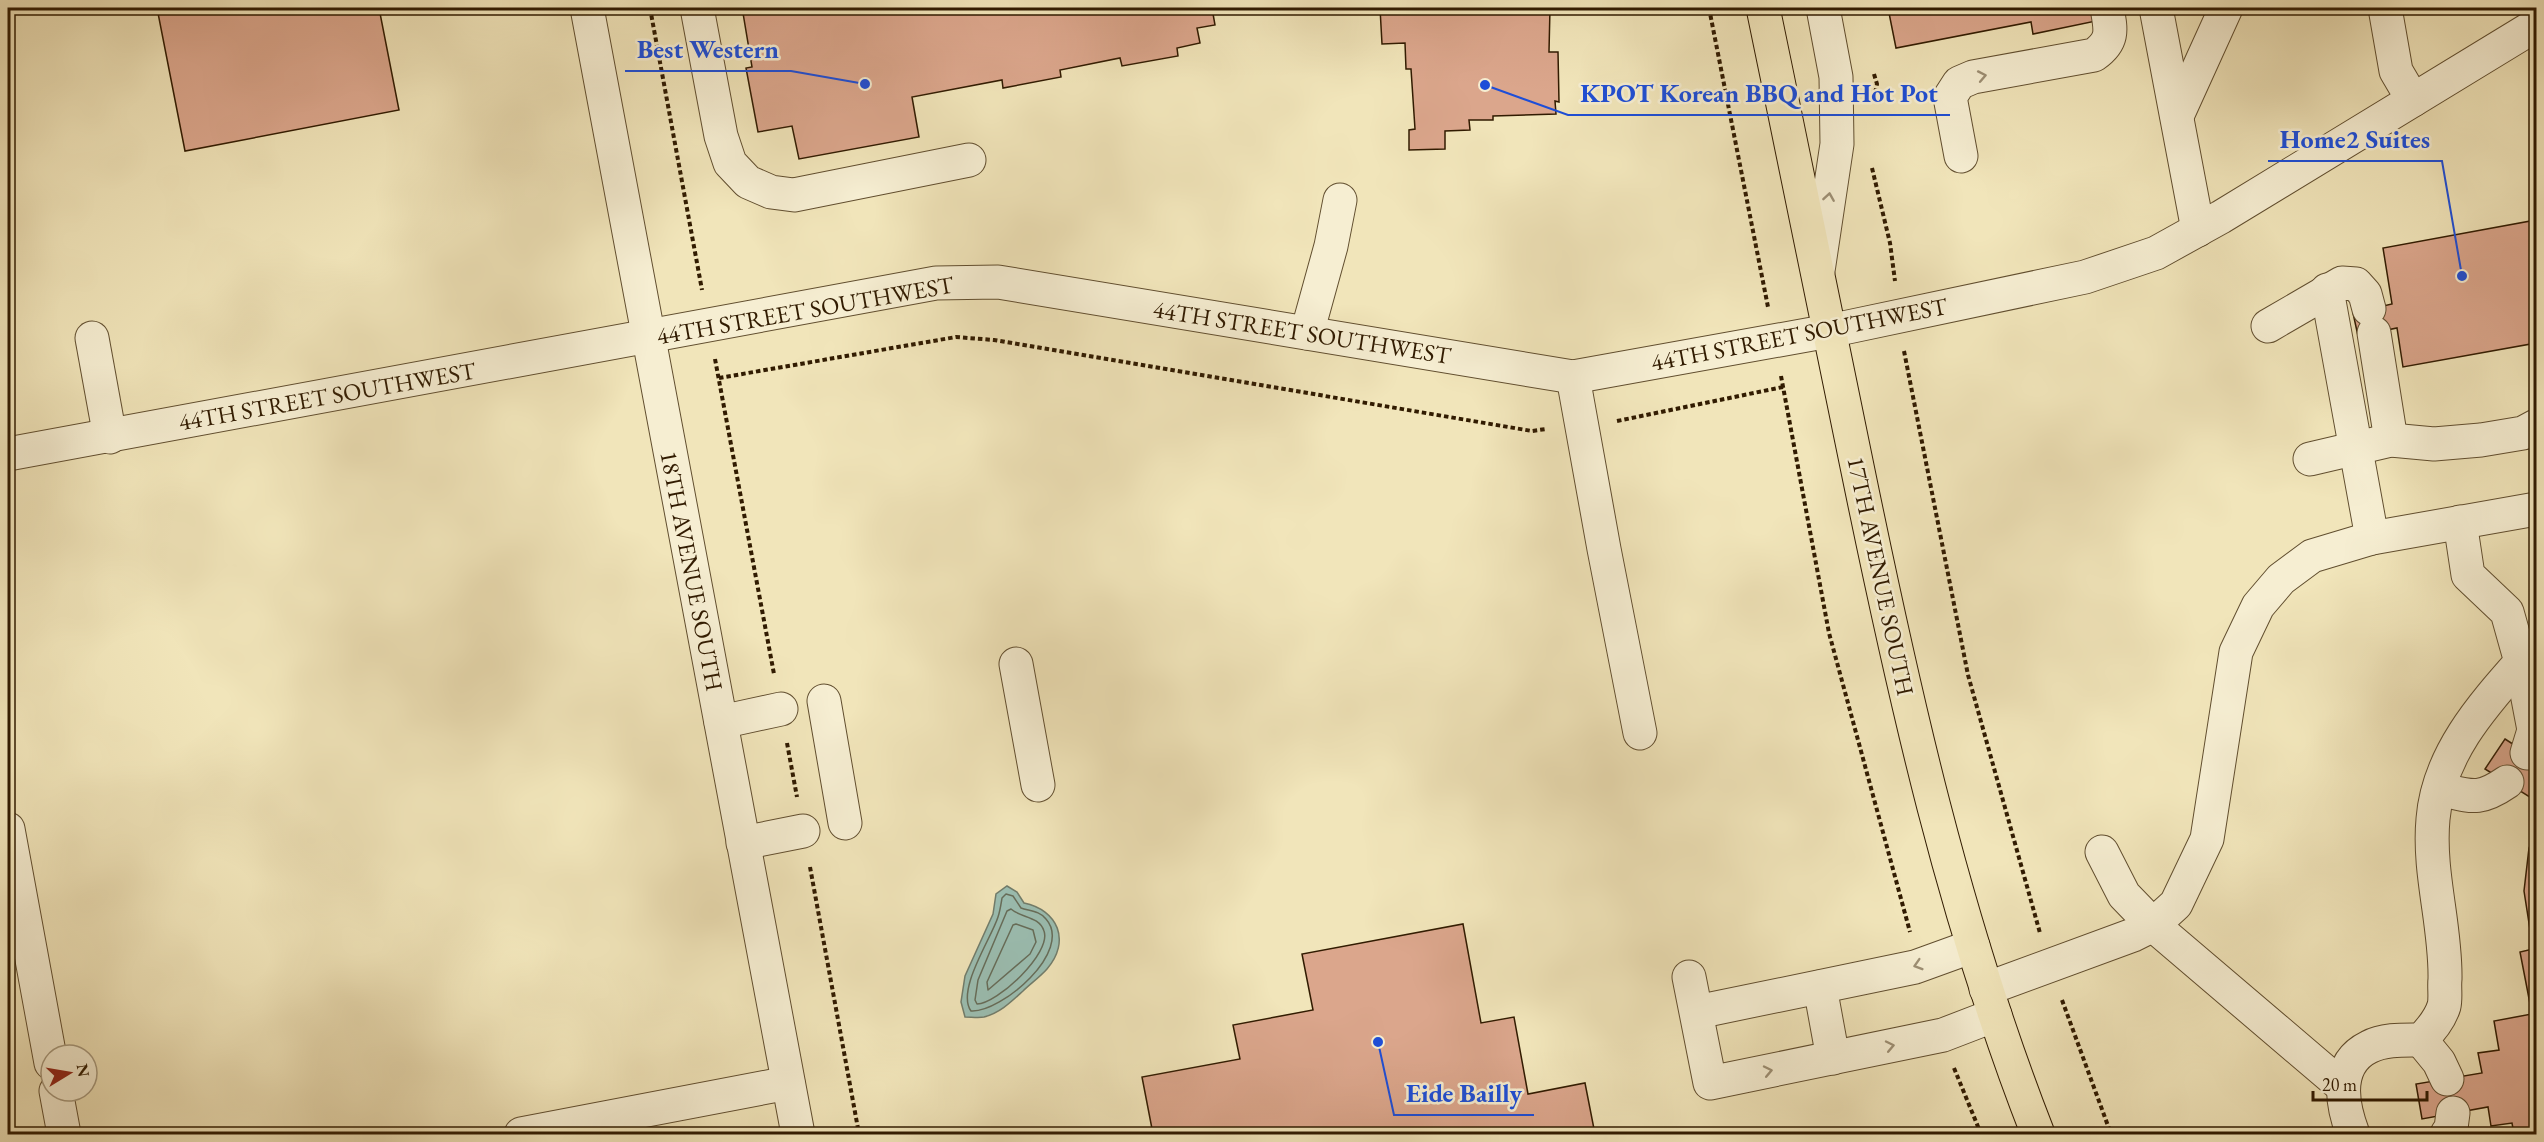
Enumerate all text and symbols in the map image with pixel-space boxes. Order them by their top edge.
callout: Best Western [625,27,791,71]
text: Best Western [637,32,779,66]
one-way arrow [1977,70,1987,83]
callout: KPOT Korean BBQ and Hot Pot [1568,71,1950,115]
text: KPOT Korean BBQ and Hot Pot [1580,76,1938,110]
callout: Home2 Suites [2268,117,2442,161]
text: Home2 Suites [2280,122,2430,156]
one-way arrow [1823,192,1835,201]
street label: 44TH STREET SOUTHWEST [654,268,957,351]
street label: 44TH STREET SOUTHWEST [1648,290,1951,378]
street label: 44TH STREET SOUTHWEST [1151,293,1454,371]
street label: 44TH STREET SOUTHWEST [176,354,479,437]
street label: 18TH AVENUE SOUTH [654,448,730,694]
street label: 17TH AVENUE SOUTH [1840,453,1922,699]
one-way arrow [1913,958,1924,970]
one-way arrow [1885,1040,1895,1053]
north arrow [39,1043,99,1103]
text: N [72,1062,95,1079]
scale bar [2313,1064,2427,1102]
one-way arrow [1762,1065,1772,1078]
callout: Eide Bailly [1394,1071,1534,1115]
text: 20 m [2322,1073,2357,1096]
text: Eide Bailly [1406,1076,1522,1110]

